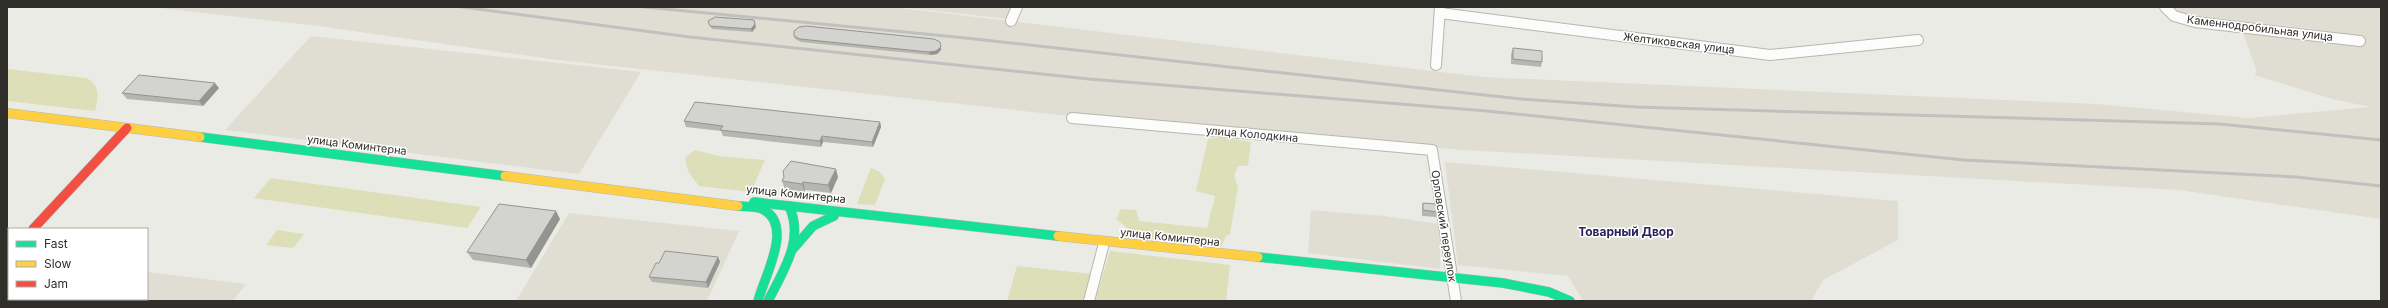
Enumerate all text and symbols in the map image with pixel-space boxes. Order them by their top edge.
street label: Каменнодробильная улица [2186,12,2334,44]
street label: Желтиковская улица [1622,29,1736,57]
street label: улица Колодкина [1205,123,1299,145]
street label: улица Коминтерна [306,132,408,158]
street label: Орловский переулок [1428,169,1460,283]
street label: улица Коминтерна [745,182,847,206]
district label: Товарный Двор [1578,224,1674,239]
street label: улица Коминтерна [1119,225,1221,249]
legend [8,228,148,300]
text: Fast [44,236,68,251]
text: Slow [44,256,72,271]
text: Jam [44,276,68,291]

